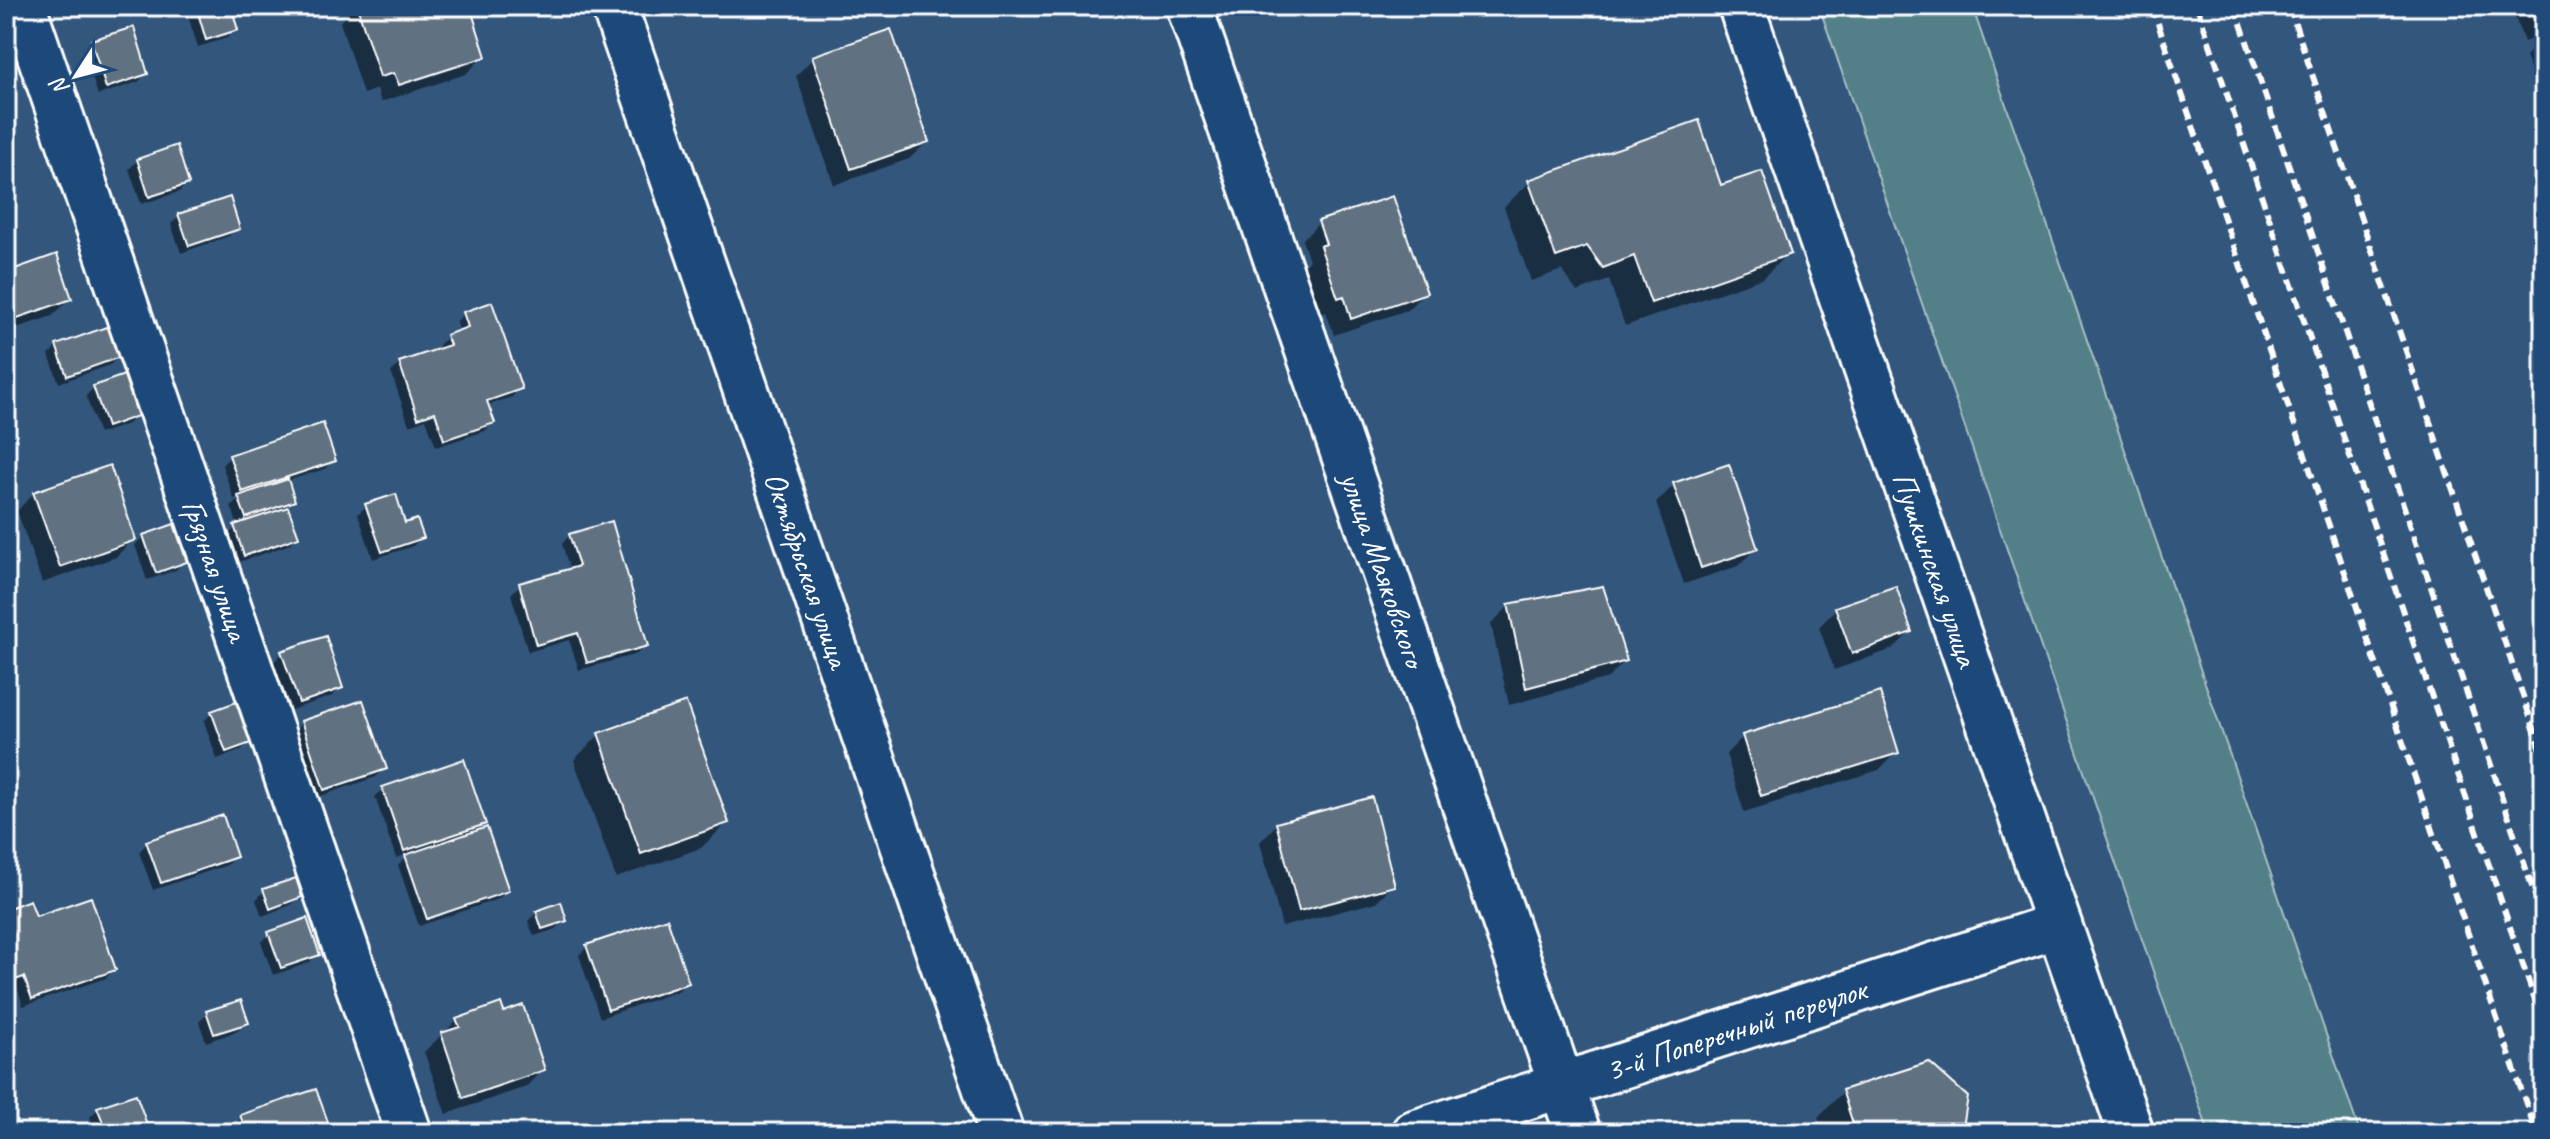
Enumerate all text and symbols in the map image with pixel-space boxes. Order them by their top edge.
north arrow [36,36,116,116]
text: N [43,71,76,101]
street label: улица Маяковского [1330,465,1437,676]
street label: Октябрьская улица [754,466,861,676]
street label: Пушкинская улица [1883,466,1989,674]
street label: Грязная улица [172,494,260,649]
street label: 3-й Поперечный переулок [1600,968,1874,1091]

